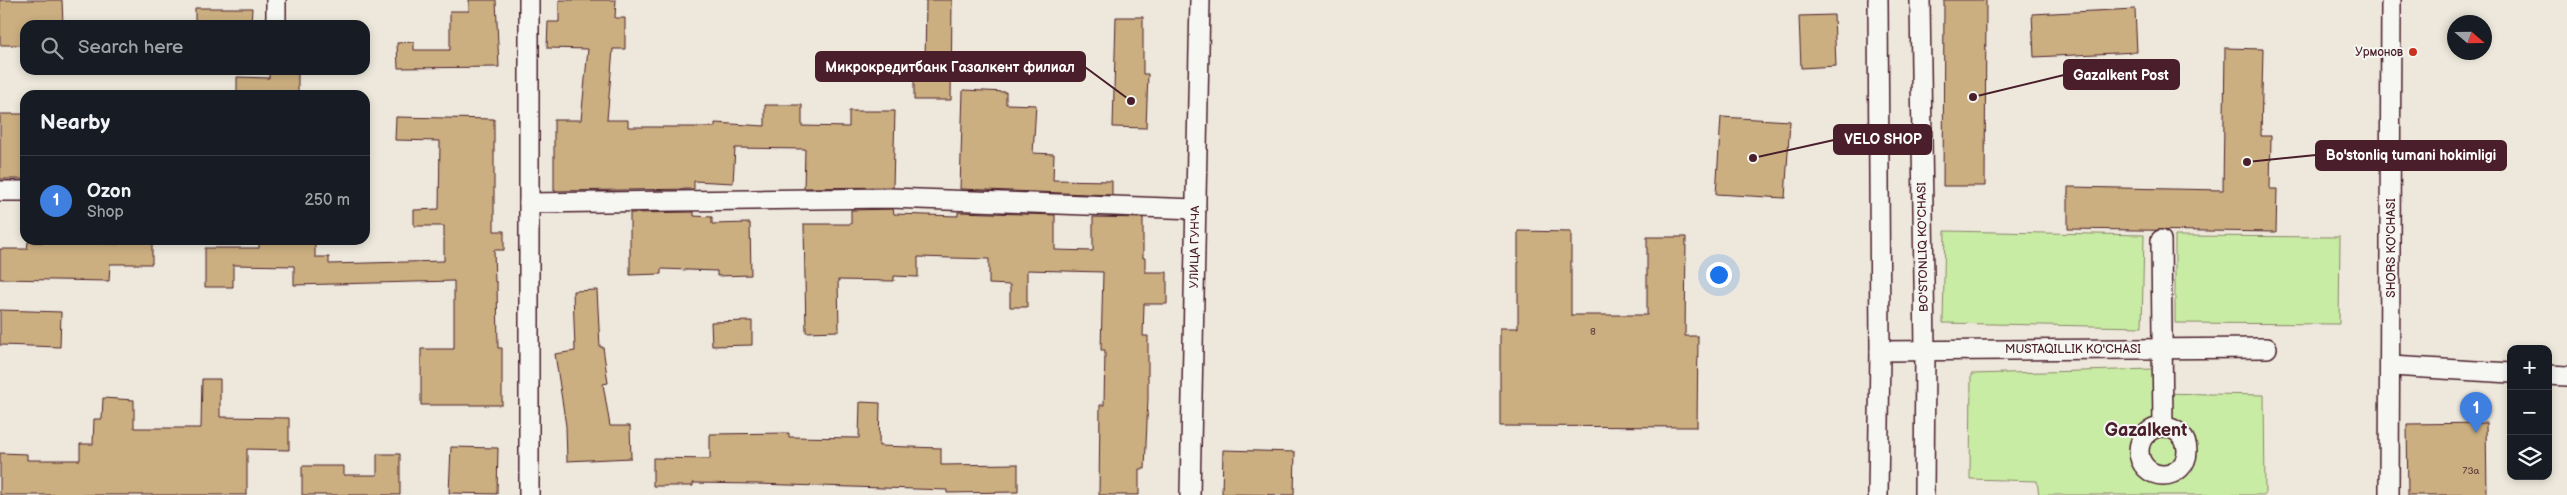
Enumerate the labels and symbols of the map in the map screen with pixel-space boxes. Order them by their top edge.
north arrow [2447,15,2492,60]
place label: Урмонов [2355,45,2404,60]
marker: Урмонов [2407,46,2419,58]
callout: Микрокредитбанк Газалкент филиал [816,52,1085,81]
text: Микрокредитбанк Газалкент филиал [825,59,1075,76]
callout: Gazalkent Post [2064,60,2179,89]
text: Gazalkent Post [2073,67,2169,84]
callout: VELO SHOP [1834,125,1931,154]
text: VELO SHOP [1844,131,1922,148]
callout: Bo'stonliq tumani hokimligi [2316,141,2506,170]
text: Bo'stonliq tumani hokimligi [2326,147,2496,164]
street label: BO'STONLIQ KO'CHASI [1914,182,1932,312]
street label: SHORS KO'CHASI [2384,198,2399,298]
street label: УЛИЦА ГУНЧА [1187,205,1203,288]
your location [1706,262,1732,288]
house number: 8 [1590,326,1596,338]
street label: MUSTAQILLIK KO'CHASI [2005,342,2141,357]
pin: 1 [2460,392,2492,433]
district label: Gazalkent [2105,420,2187,441]
house number: 73а [2463,465,2480,477]

